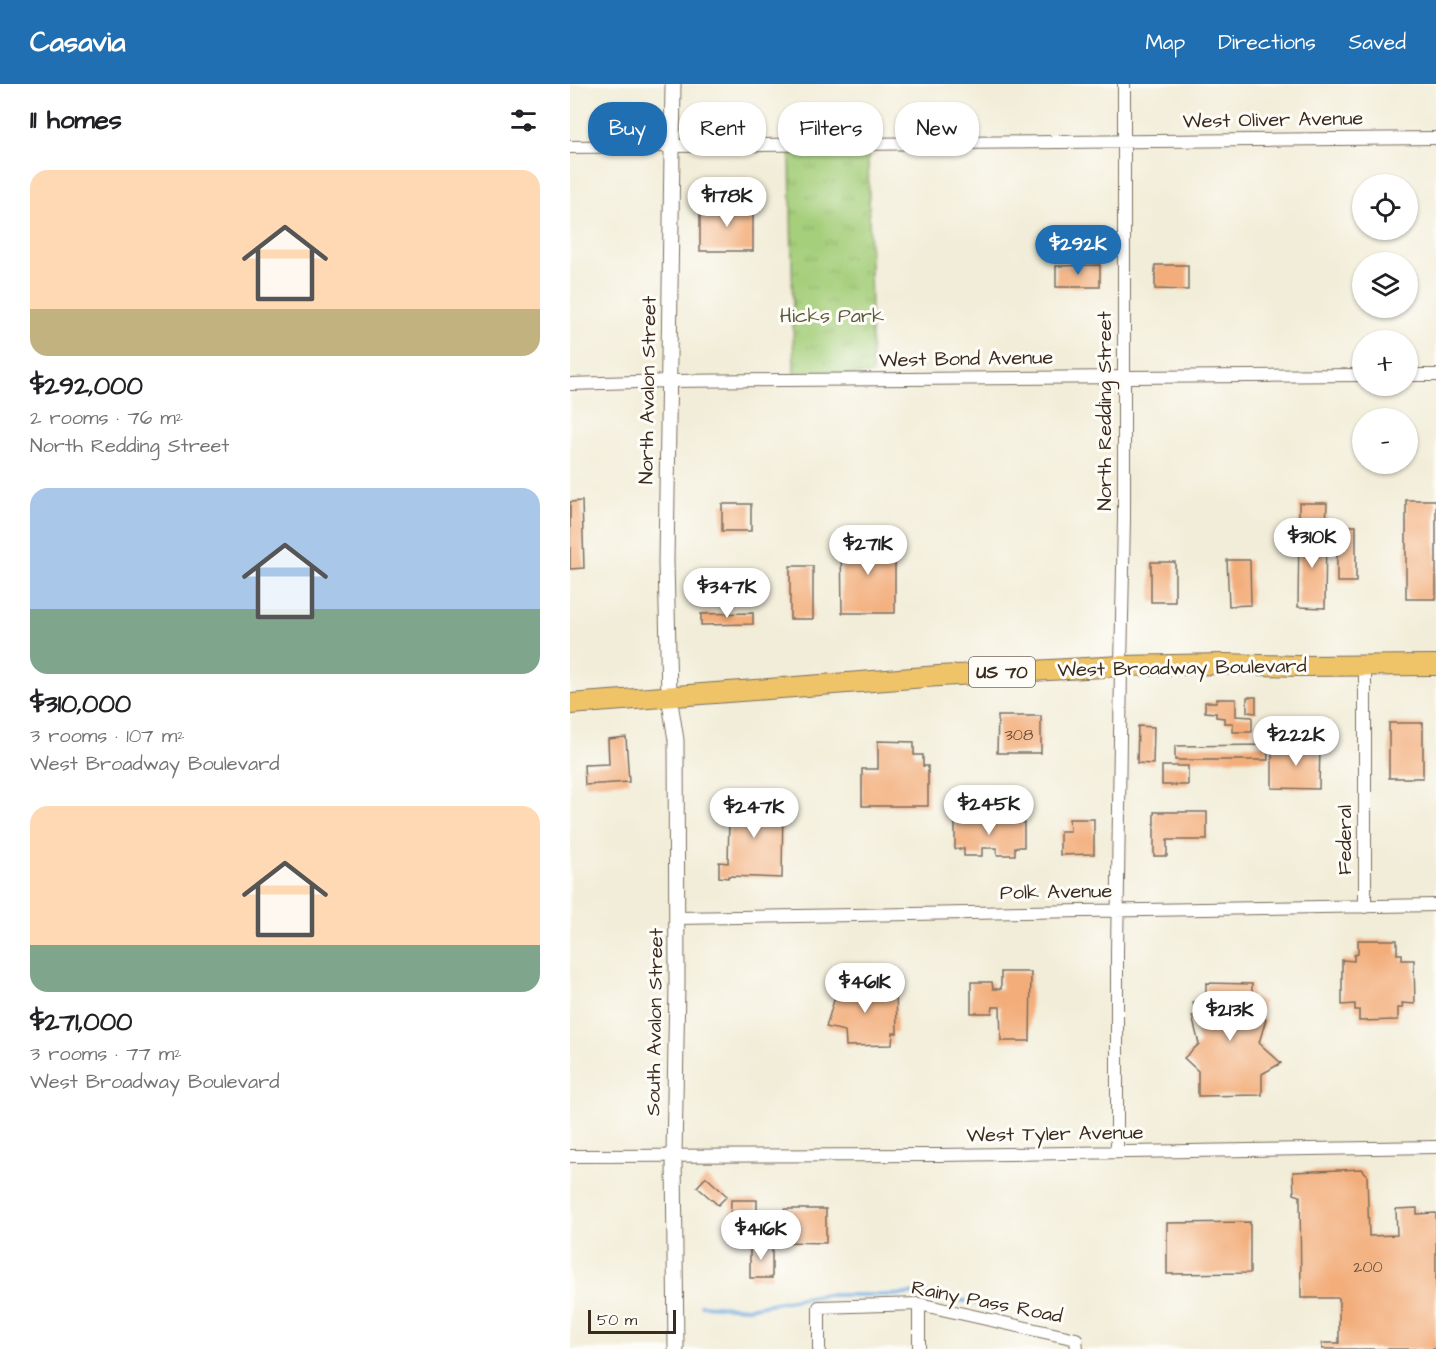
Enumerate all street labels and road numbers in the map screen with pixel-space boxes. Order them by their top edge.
street label: West Oliver Avenue [1182,104,1364,136]
street label: North Avalon Street [632,296,664,484]
street label: North Redding Street [1091,311,1120,511]
street label: West Bond Avenue [879,343,1054,375]
street label: West Broadway Boulevard [1057,652,1307,685]
road number: US 70 [969,657,1035,687]
street label: Federal [1331,805,1359,875]
street label: Polk Avenue [1000,877,1113,907]
street label: South Avalon Street [639,928,671,1116]
street label: West Tyler Avenue [966,1118,1144,1151]
street label: Rainy Pass Road [909,1274,1065,1331]

